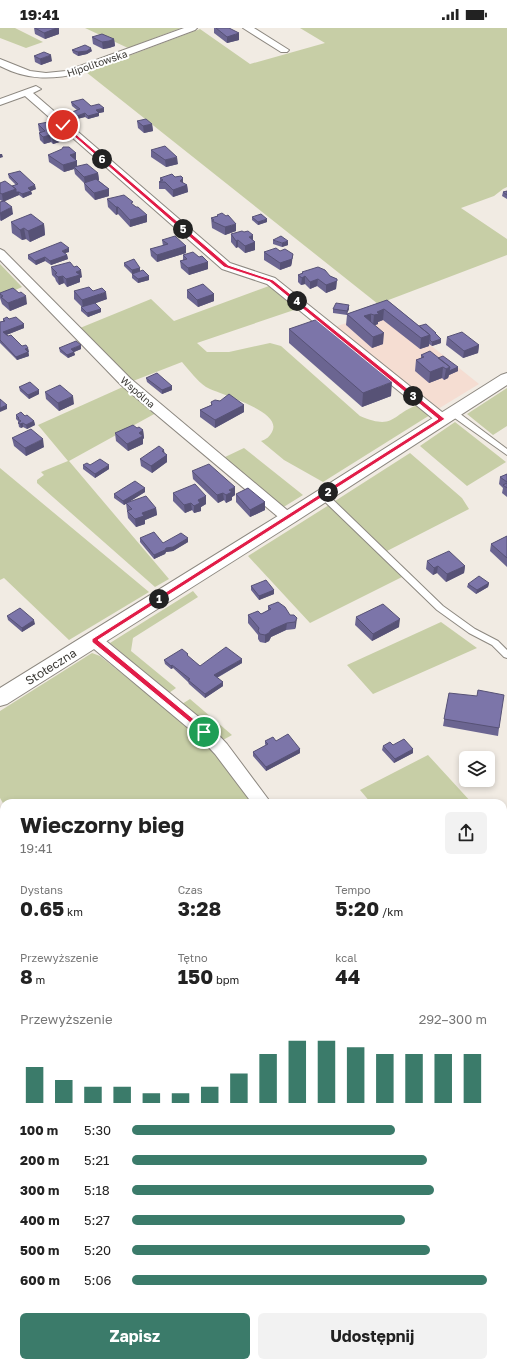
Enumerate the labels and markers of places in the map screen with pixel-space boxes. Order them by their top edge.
pin [46,108,80,142]
pin: 6 [92,149,112,169]
pin: 5 [173,219,193,239]
pin: 4 [287,291,307,311]
pin: 3 [403,386,423,406]
pin: 2 [318,482,338,502]
pin: 1 [149,589,169,609]
pin [187,715,221,749]

